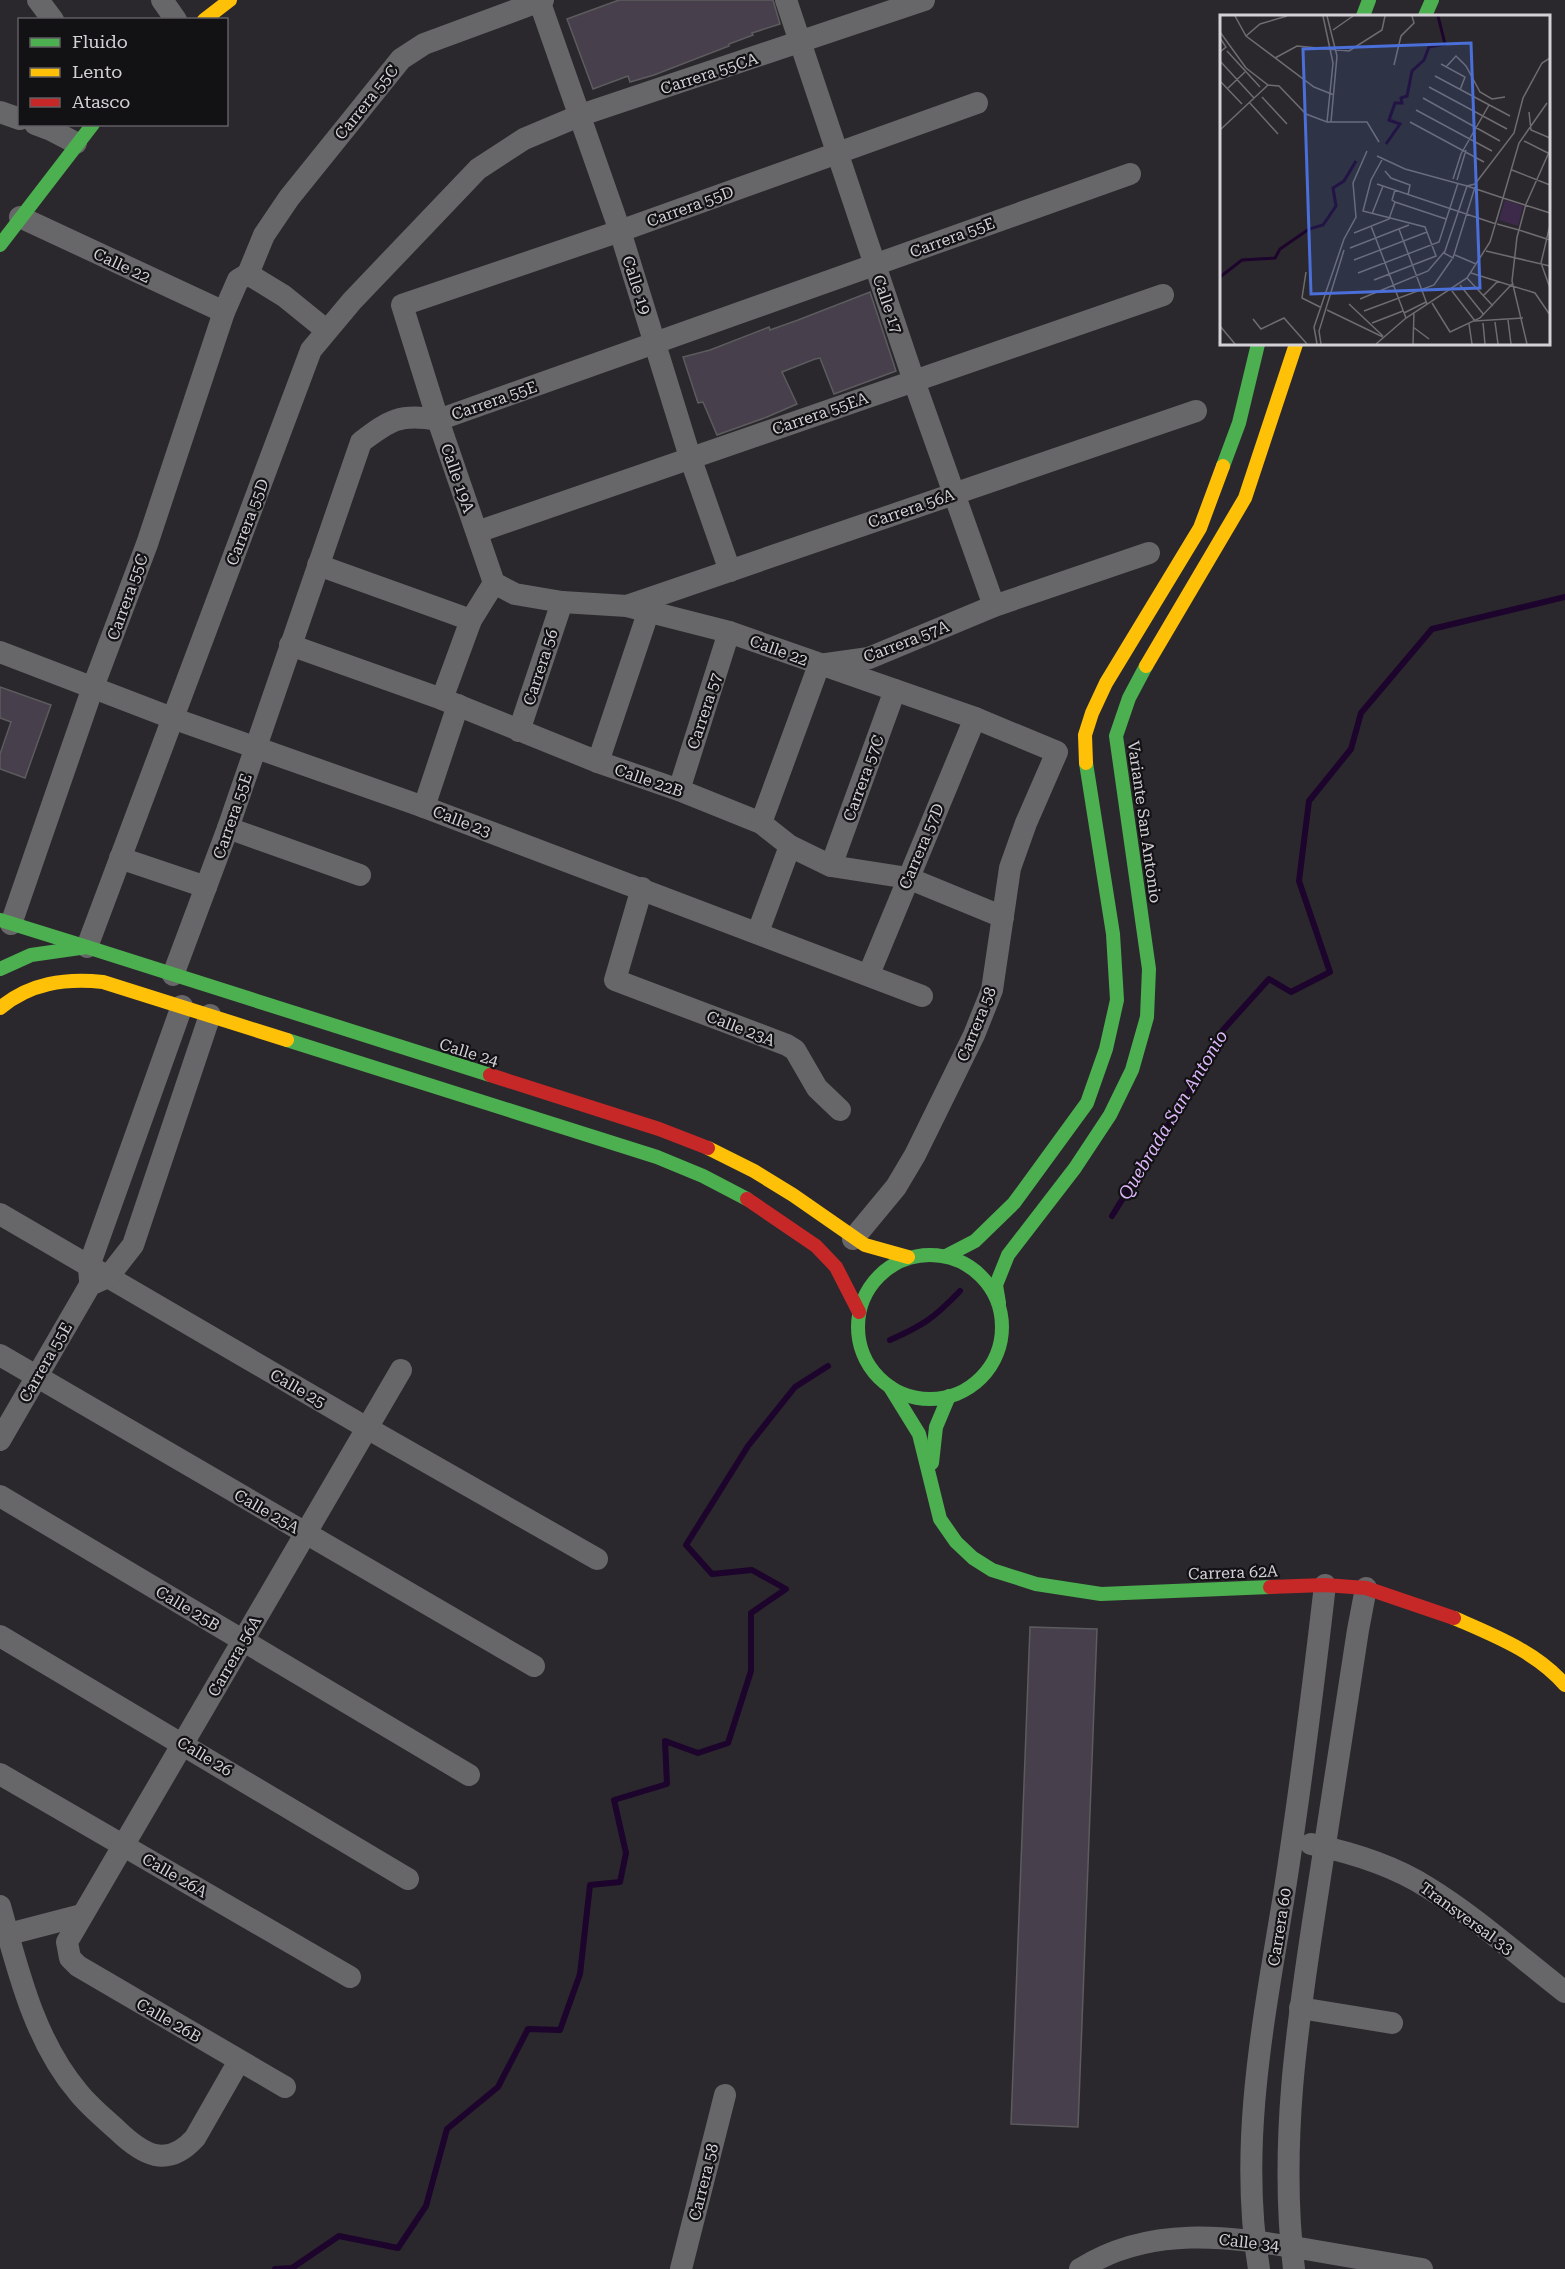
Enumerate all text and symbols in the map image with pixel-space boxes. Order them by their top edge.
inset map [1220,15,1550,345]
legend [18,18,228,126]
text: Fluido [72,31,128,52]
street label: Carrera 55CA [658,48,761,98]
text: Lento [72,61,122,82]
street label: Carrera 55C [331,61,402,143]
text: Atasco [72,91,130,112]
street label: Carrera 55D [644,182,736,231]
street label: Carrera 55E [907,213,997,262]
street label: Calle 22 [90,244,153,287]
street label: Calle 19 [618,253,655,317]
street label: Calle 17 [869,272,906,336]
street label: Carrera 55E [449,377,539,424]
street label: Carrera 55EA [770,388,871,439]
street label: Calle 19A [437,441,478,516]
street label: Carrera 55D [222,476,273,568]
street label: Carrera 56A [865,485,958,532]
street label: Carrera 55C [103,551,152,643]
street label: Carrera 57A [861,616,952,666]
street label: Carrera 56 [519,627,562,708]
street label: Calle 22 [747,631,811,670]
street label: Carrera 57 [683,671,726,752]
street label: Carrera 57C [839,732,888,824]
street label: Variante San Antonio [1124,740,1165,905]
street label: Calle 22B [612,760,686,801]
street label: Carrera 55E [209,771,256,861]
street label: Carrera 57D [895,800,948,892]
street label: Calle 23 [430,802,494,841]
street label: Carrera 58 [953,984,1000,1064]
street label: Calle 23A [704,1007,779,1051]
water label: Quebrada San Antonio [1114,1026,1232,1203]
street label: Calle 24 [437,1035,501,1070]
street label: Carrera 55E [15,1319,76,1406]
street label: Calle 25 [267,1365,329,1412]
street label: Calle 25A [231,1485,303,1538]
street label: Carrera 62A [1188,1561,1279,1584]
street label: Calle 25B [152,1582,223,1635]
street label: Carrera 56A [204,1612,266,1700]
street label: Calle 26 [174,1733,236,1780]
street label: Calle 26A [139,1849,211,1902]
street label: Transversal 33 [1416,1878,1517,1959]
street label: Carrera 60 [1264,1887,1295,1968]
street label: Calle 26B [133,1994,204,2047]
street label: Carrera 58 [685,2141,722,2223]
street label: Calle 34 [1218,2230,1280,2255]

